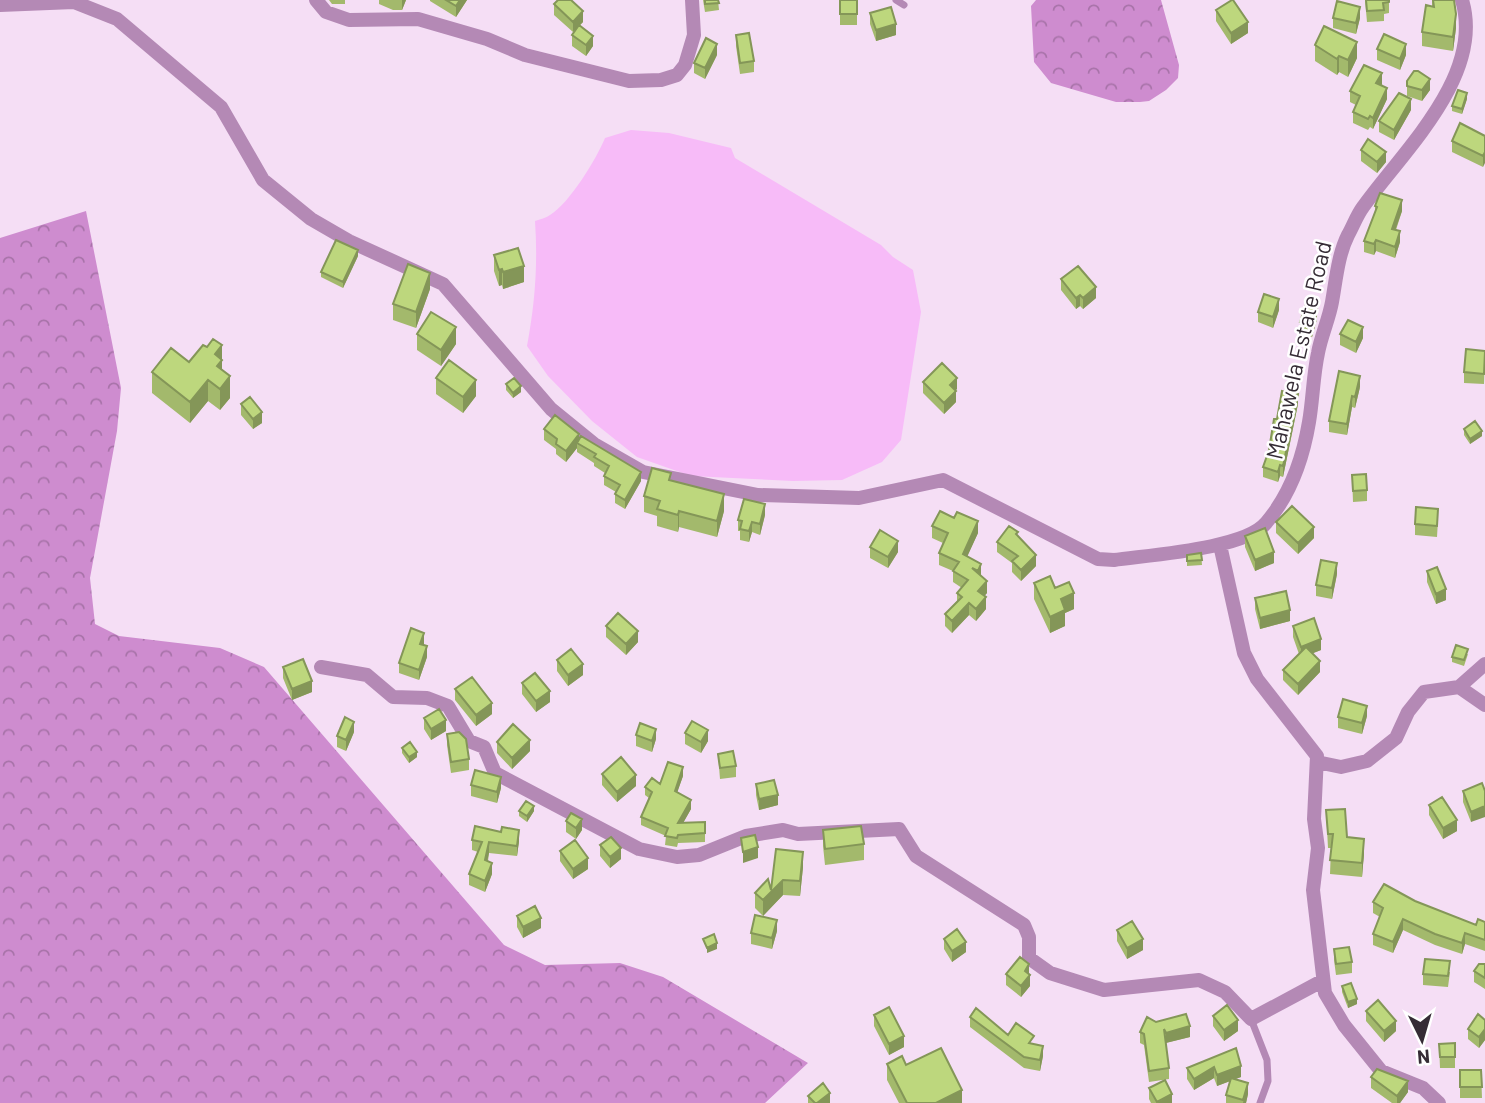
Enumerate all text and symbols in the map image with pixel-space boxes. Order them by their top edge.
street label: Mahawela Estate Road [1259,238,1337,462]
north arrow [1387,1005,1457,1075]
text: N [1416,1045,1431,1069]

